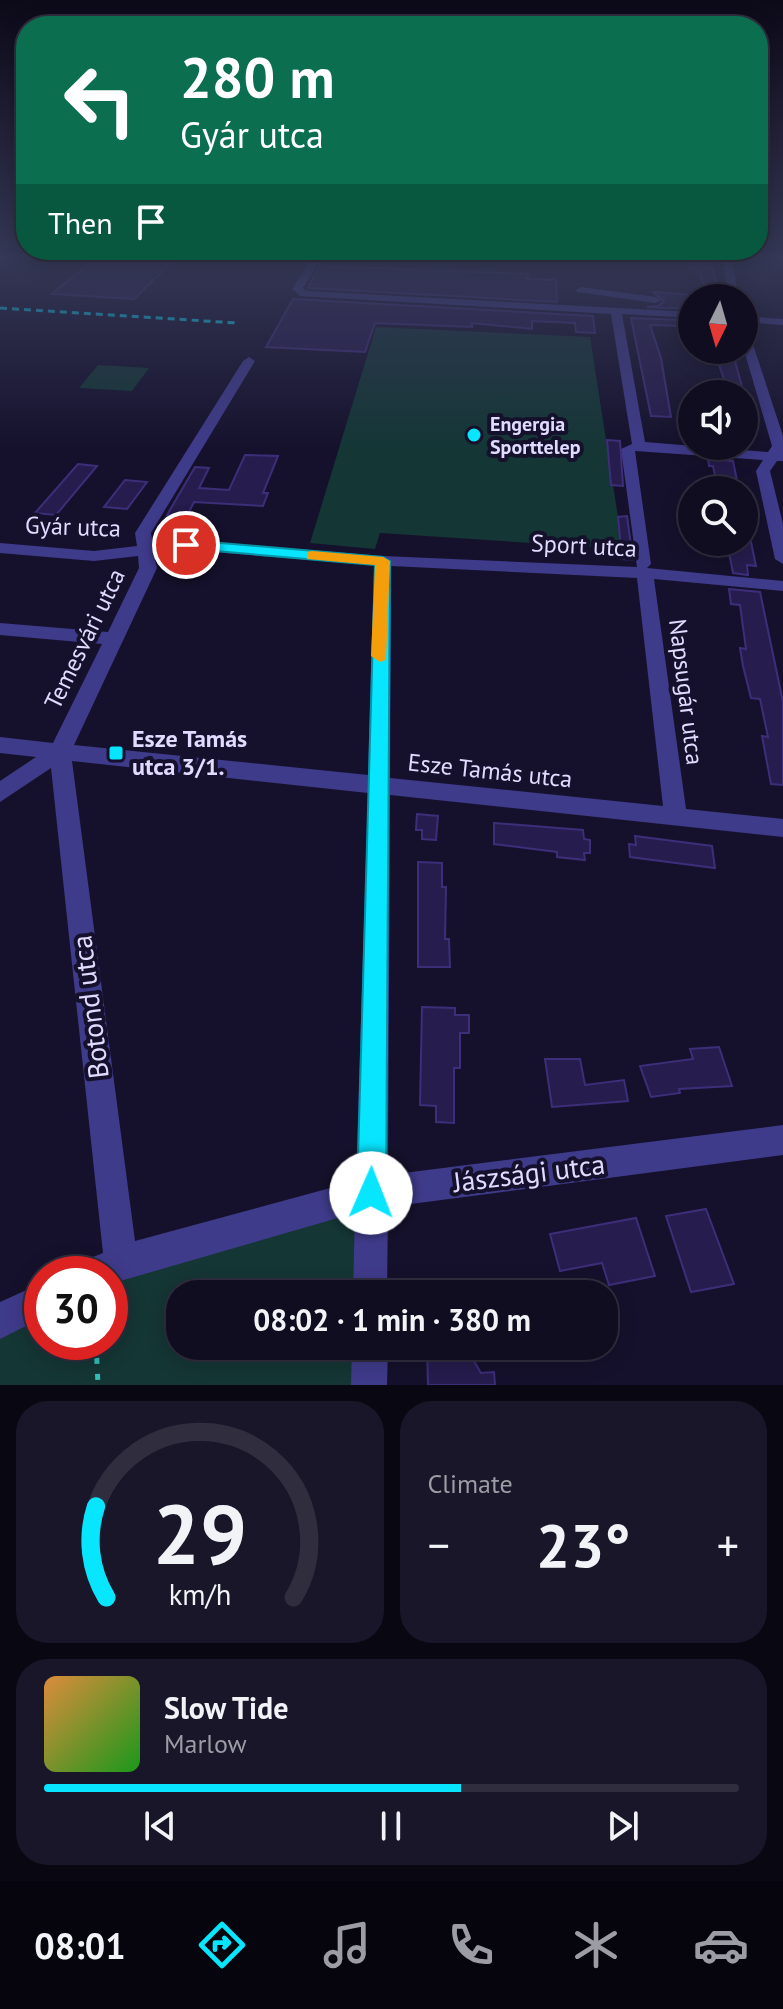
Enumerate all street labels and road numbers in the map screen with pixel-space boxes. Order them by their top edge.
street label: Gyár utca [25,509,121,544]
street label: Sport utca [531,527,638,564]
street label: Temesvári utca [37,564,132,714]
street label: Napsugár utca [662,617,711,767]
street label: Esze Tamás utca [406,746,574,795]
street label: Botond utca [62,933,117,1081]
street label: Jászsági utca [450,1145,607,1200]

